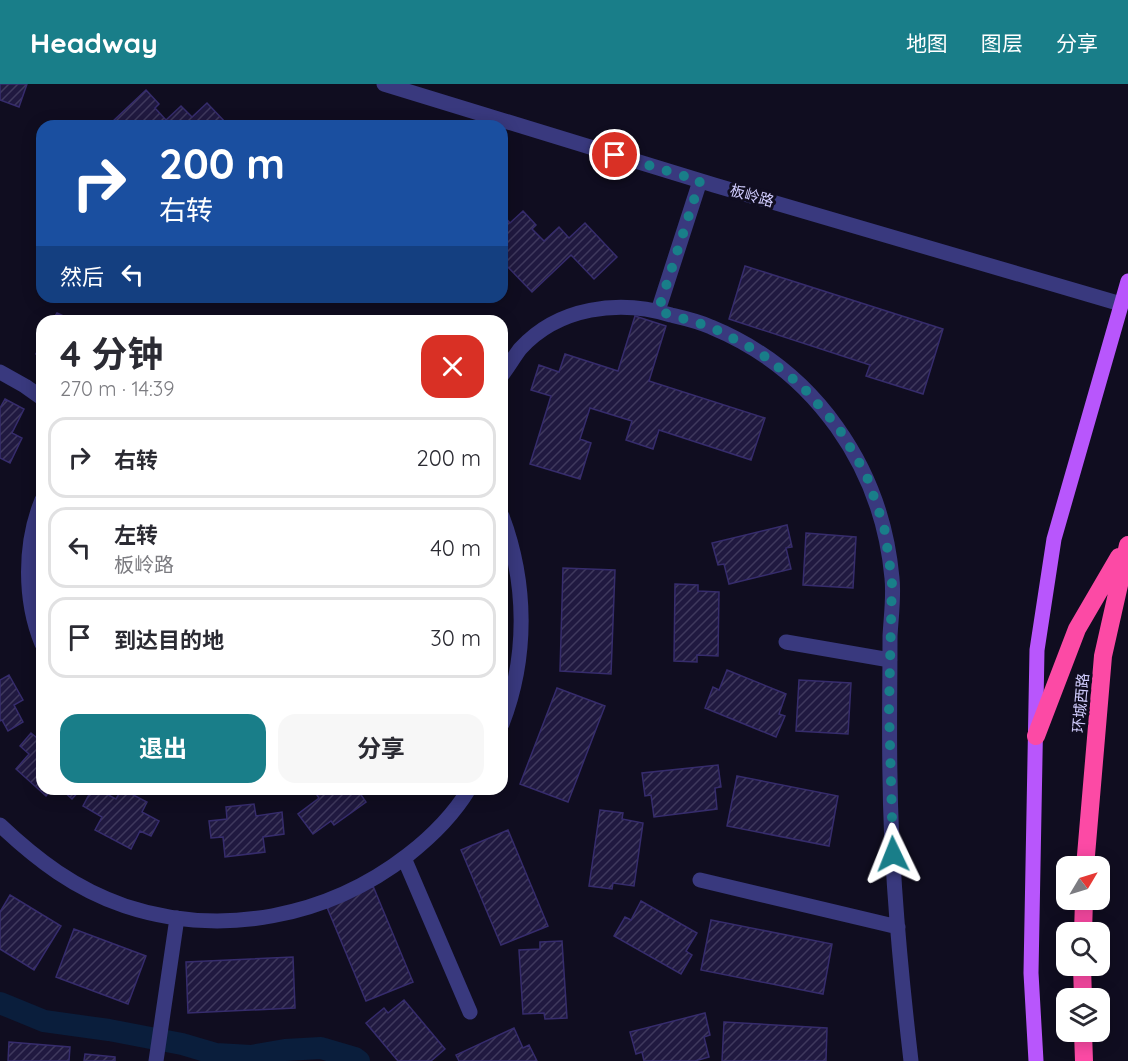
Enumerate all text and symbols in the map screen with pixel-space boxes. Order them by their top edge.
text: Headway [30,25,158,60]
text: 地图 [906,30,948,56]
text: 图层 [981,30,1023,56]
text: 分享 [1056,30,1098,56]
pin [589,129,640,180]
text: 200 m [159,137,285,190]
icon: arrive [598,138,631,171]
icon: right [60,144,138,222]
street label: 板岭路 [728,180,776,211]
text: 右转 [159,193,213,227]
icon: left [116,258,149,291]
text: 然后 [60,263,104,291]
text: 4 分钟 [60,331,163,376]
button: close [421,335,484,398]
text: 270 m · 14:39 [60,376,174,401]
icon: right [63,441,96,474]
text: 200 m [417,444,481,472]
text: 右转 [114,446,158,474]
text: 左转 [114,521,158,549]
icon: left [63,531,96,564]
text: 40 m [430,534,481,562]
text: 板岭路 [114,552,174,577]
icon: arrive [63,621,96,654]
text: 30 m [430,624,481,652]
text: 到达目的地 [114,626,224,654]
street label: 环城西路 [1068,672,1093,734]
button: 退出 [60,714,266,783]
button: 分享 [278,714,484,783]
position arrow [861,822,925,886]
north arrow [1056,856,1110,910]
map controls [1056,856,1110,1042]
button: search [1056,922,1110,976]
button: layers [1056,988,1110,1042]

